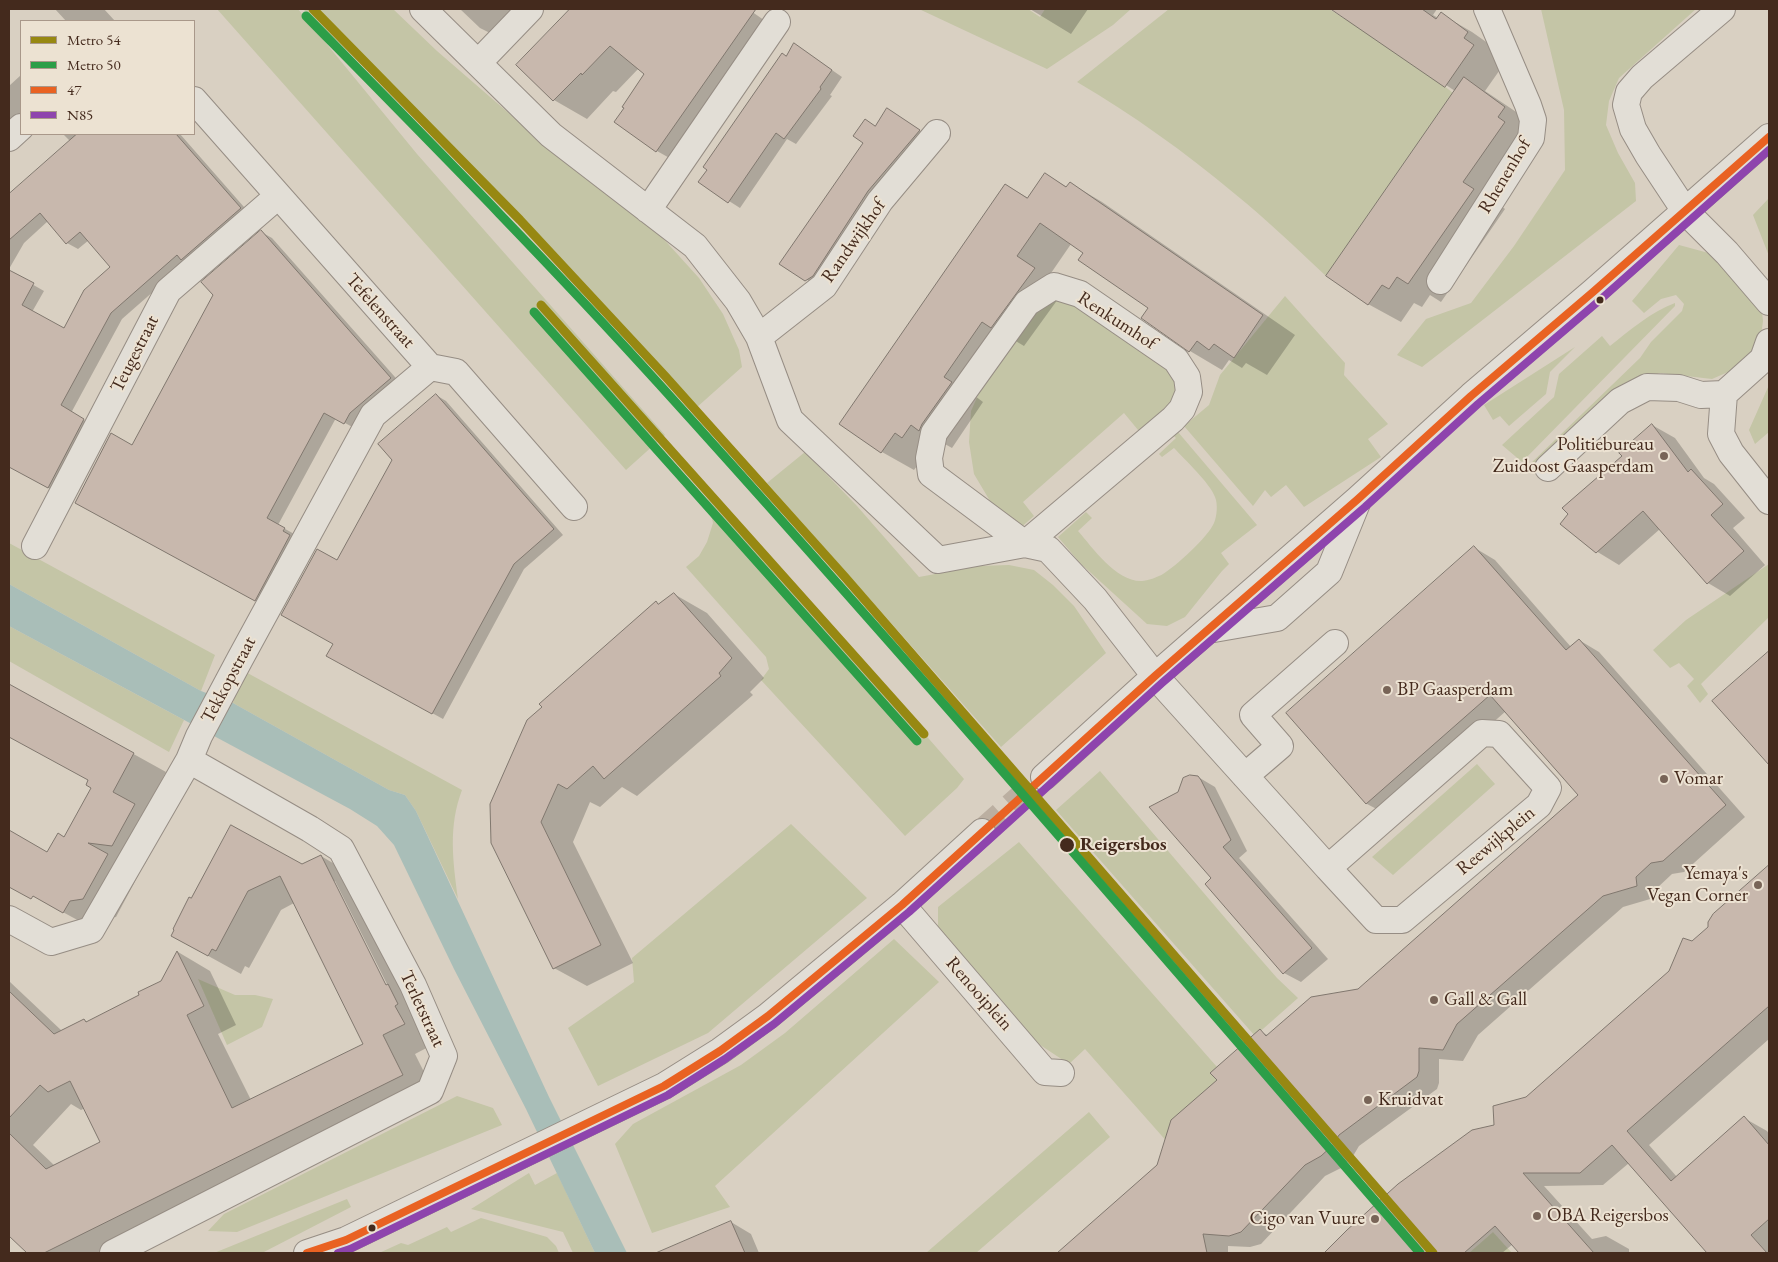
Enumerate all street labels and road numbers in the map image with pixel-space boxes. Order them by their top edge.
street label: Rhenenhof [1474,134,1536,218]
street label: Randwijkhof [817,195,891,287]
street label: Tefelenstraat [341,269,419,353]
street label: Renkumhof [1073,287,1161,355]
street label: Teugestraat [106,312,164,396]
street label: Tekkopstraat [197,633,261,727]
street label: Reewijkplein [1452,802,1540,880]
street label: Renooiplein [941,952,1017,1036]
street label: Terletstraat [394,967,450,1051]

